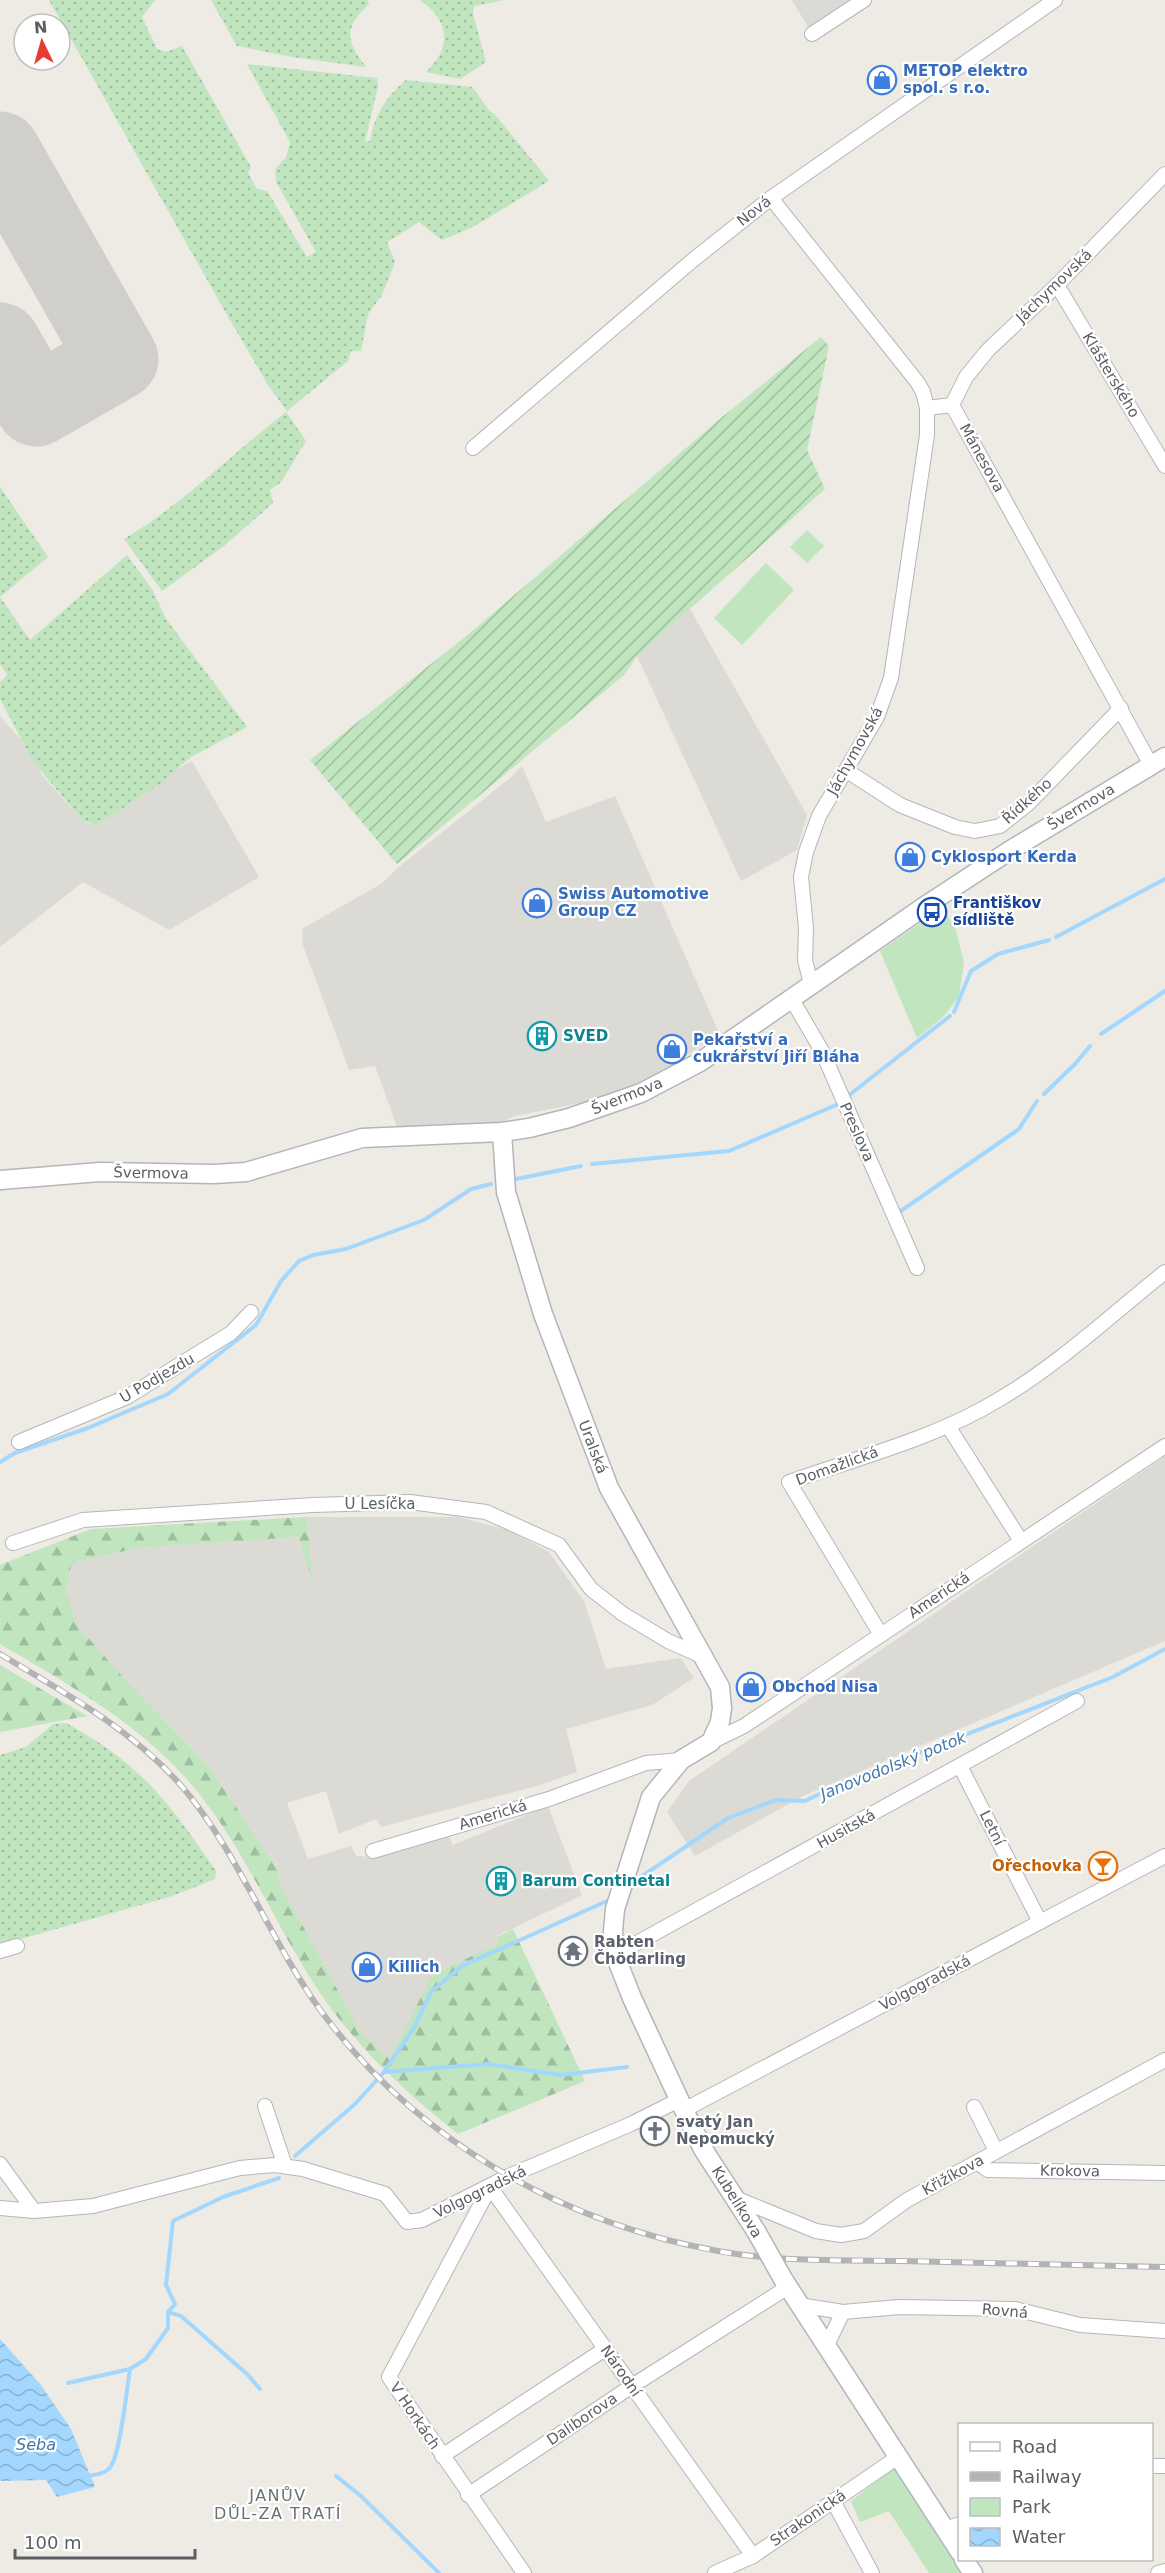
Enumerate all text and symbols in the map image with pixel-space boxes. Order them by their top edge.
north arrow [12,12,72,72]
text: N [33,18,48,38]
place label: METOP elektro spol. s r.o. [903,62,1028,97]
shop icon: METOP elektro spol. s r.o. [866,64,898,96]
street label: Nová [733,192,775,230]
street label: Jáchymovská [1012,245,1096,327]
street label: Klášterského [1079,329,1143,421]
street label: Mánesova [956,420,1008,496]
street label: Jáchymovská [823,704,887,799]
street label: Řídkého [998,773,1055,828]
street label: Švermova [1044,779,1118,834]
shop icon: Cyklosport Kerda [894,841,926,873]
place label: Cyklosport Kerda [931,848,1077,866]
place label: Swiss Automotive Group CZ [558,885,709,920]
shop icon: Swiss Automotive Group CZ [521,887,553,919]
place label: Františkov sídliště [953,894,1042,929]
bus stop icon: Františkov sídliště [916,896,948,928]
building icon: SVED [526,1020,558,1052]
place label: SVED [563,1027,608,1045]
place label: Pekařství a cukrářství Jiří Bláha [693,1031,860,1066]
shop icon: Pekařství a cukrářství Jiří Bláha [656,1033,688,1065]
street label: Švermova [588,1073,665,1118]
street label: Preslova [836,1100,878,1164]
street label: Švermova [113,1162,189,1183]
street label: U Podjezdu [116,1349,198,1407]
street label: Uralská [575,1418,611,1476]
street label: Domažlická [793,1443,881,1489]
street label: U Lesíčka [345,1495,415,1513]
street label: Americká [905,1568,973,1622]
shop icon: Obchod Nisa [735,1671,767,1703]
place label: Obchod Nisa [772,1678,878,1696]
water label: Janovodolský potok [815,1727,970,1805]
street label: Americká [457,1796,529,1834]
street label: Husitská [814,1806,878,1852]
street label: Letní [976,1807,1009,1849]
bar icon: Ořechovka [1087,1850,1119,1882]
place label: Ořechovka [992,1857,1082,1875]
building icon: Barum Continetal [485,1865,517,1897]
place label: Barum Continetal [522,1872,670,1890]
place label: Rabten Čhödarling [594,1933,686,1968]
temple icon: Rabten Čhödarling [557,1935,589,1967]
shop icon: Killich [351,1951,383,1983]
street label: Volgogradská [876,1951,974,2015]
place label: Killich [388,1958,440,1976]
place label: svatý Jan Nepomucký [676,2113,775,2148]
church icon: svatý Jan Nepomucký [639,2115,671,2147]
street label: Křižíkova [919,2151,987,2199]
street label: Krokova [1040,2161,1100,2181]
street label: Volgogradská [431,2162,529,2222]
street label: Kubelíkova [708,2163,766,2241]
street label: Rovná [981,2300,1029,2322]
street label: Národní [597,2342,646,2401]
street label: V Horkách [386,2379,444,2453]
street label: Daliborova [543,2389,621,2449]
legend [958,2423,1153,2561]
water label: Seba [16,2435,56,2454]
text: Road [1012,2436,1057,2457]
text: Railway [1012,2466,1082,2487]
district label: JANŮV DŮL-ZA TRATÍ [214,2486,342,2523]
street label: Strakonická [767,2486,849,2550]
text: Park [1012,2496,1051,2517]
scale bar [15,2522,195,2560]
text: Water [1012,2526,1066,2547]
text: 100 m [24,2532,82,2553]

